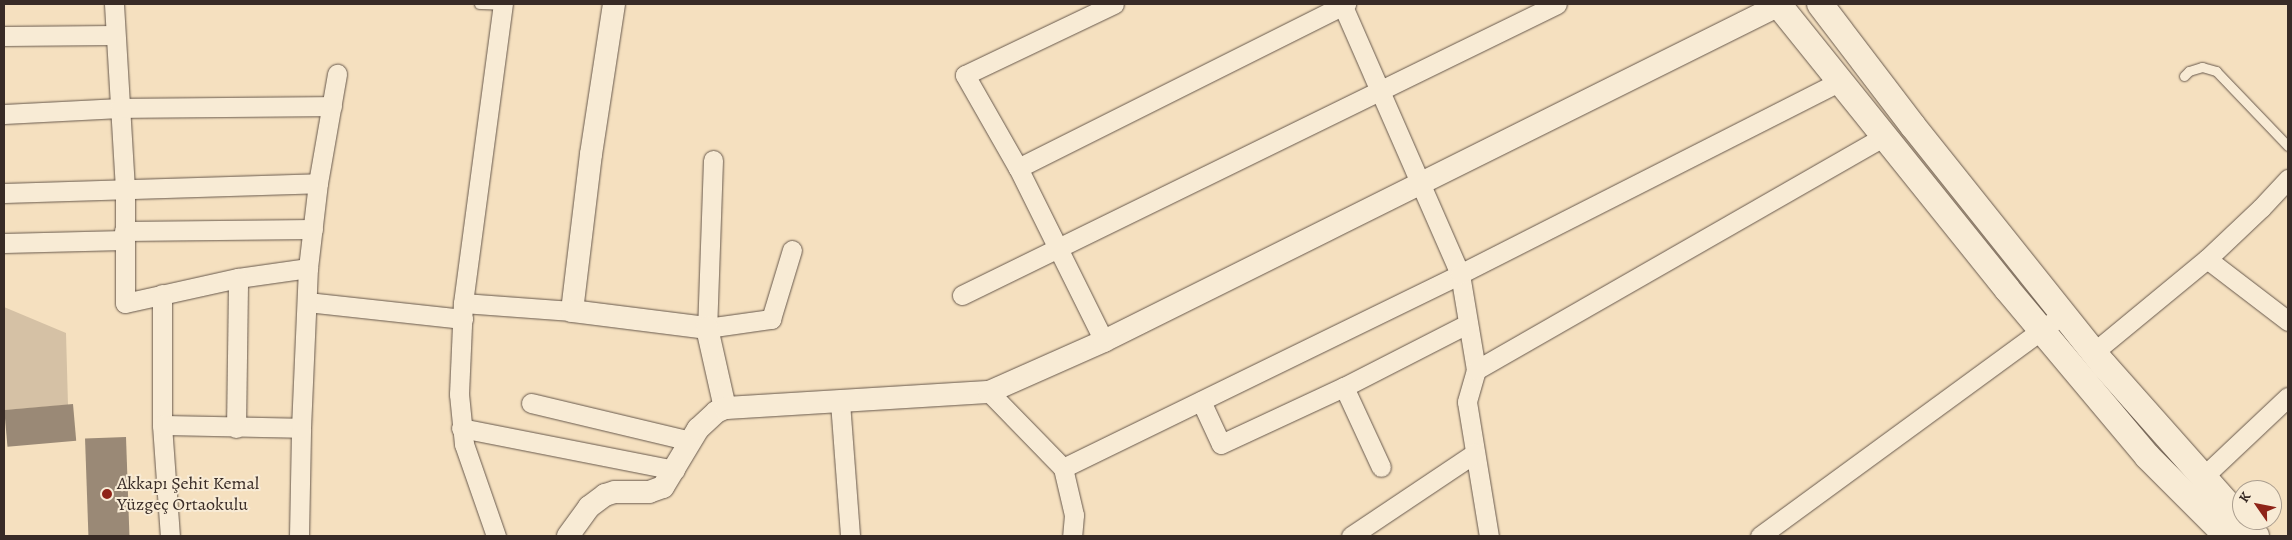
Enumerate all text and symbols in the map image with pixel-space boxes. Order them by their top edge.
place label: Akkapı Şehit Kemal Yüzgeç Ortaokulu [117,473,259,516]
north arrow [2232,480,2282,530]
marker: Akkapı Şehit Kemal Yüzgeç Ortaokulu [101,488,113,500]
text: K [2234,488,2255,506]

